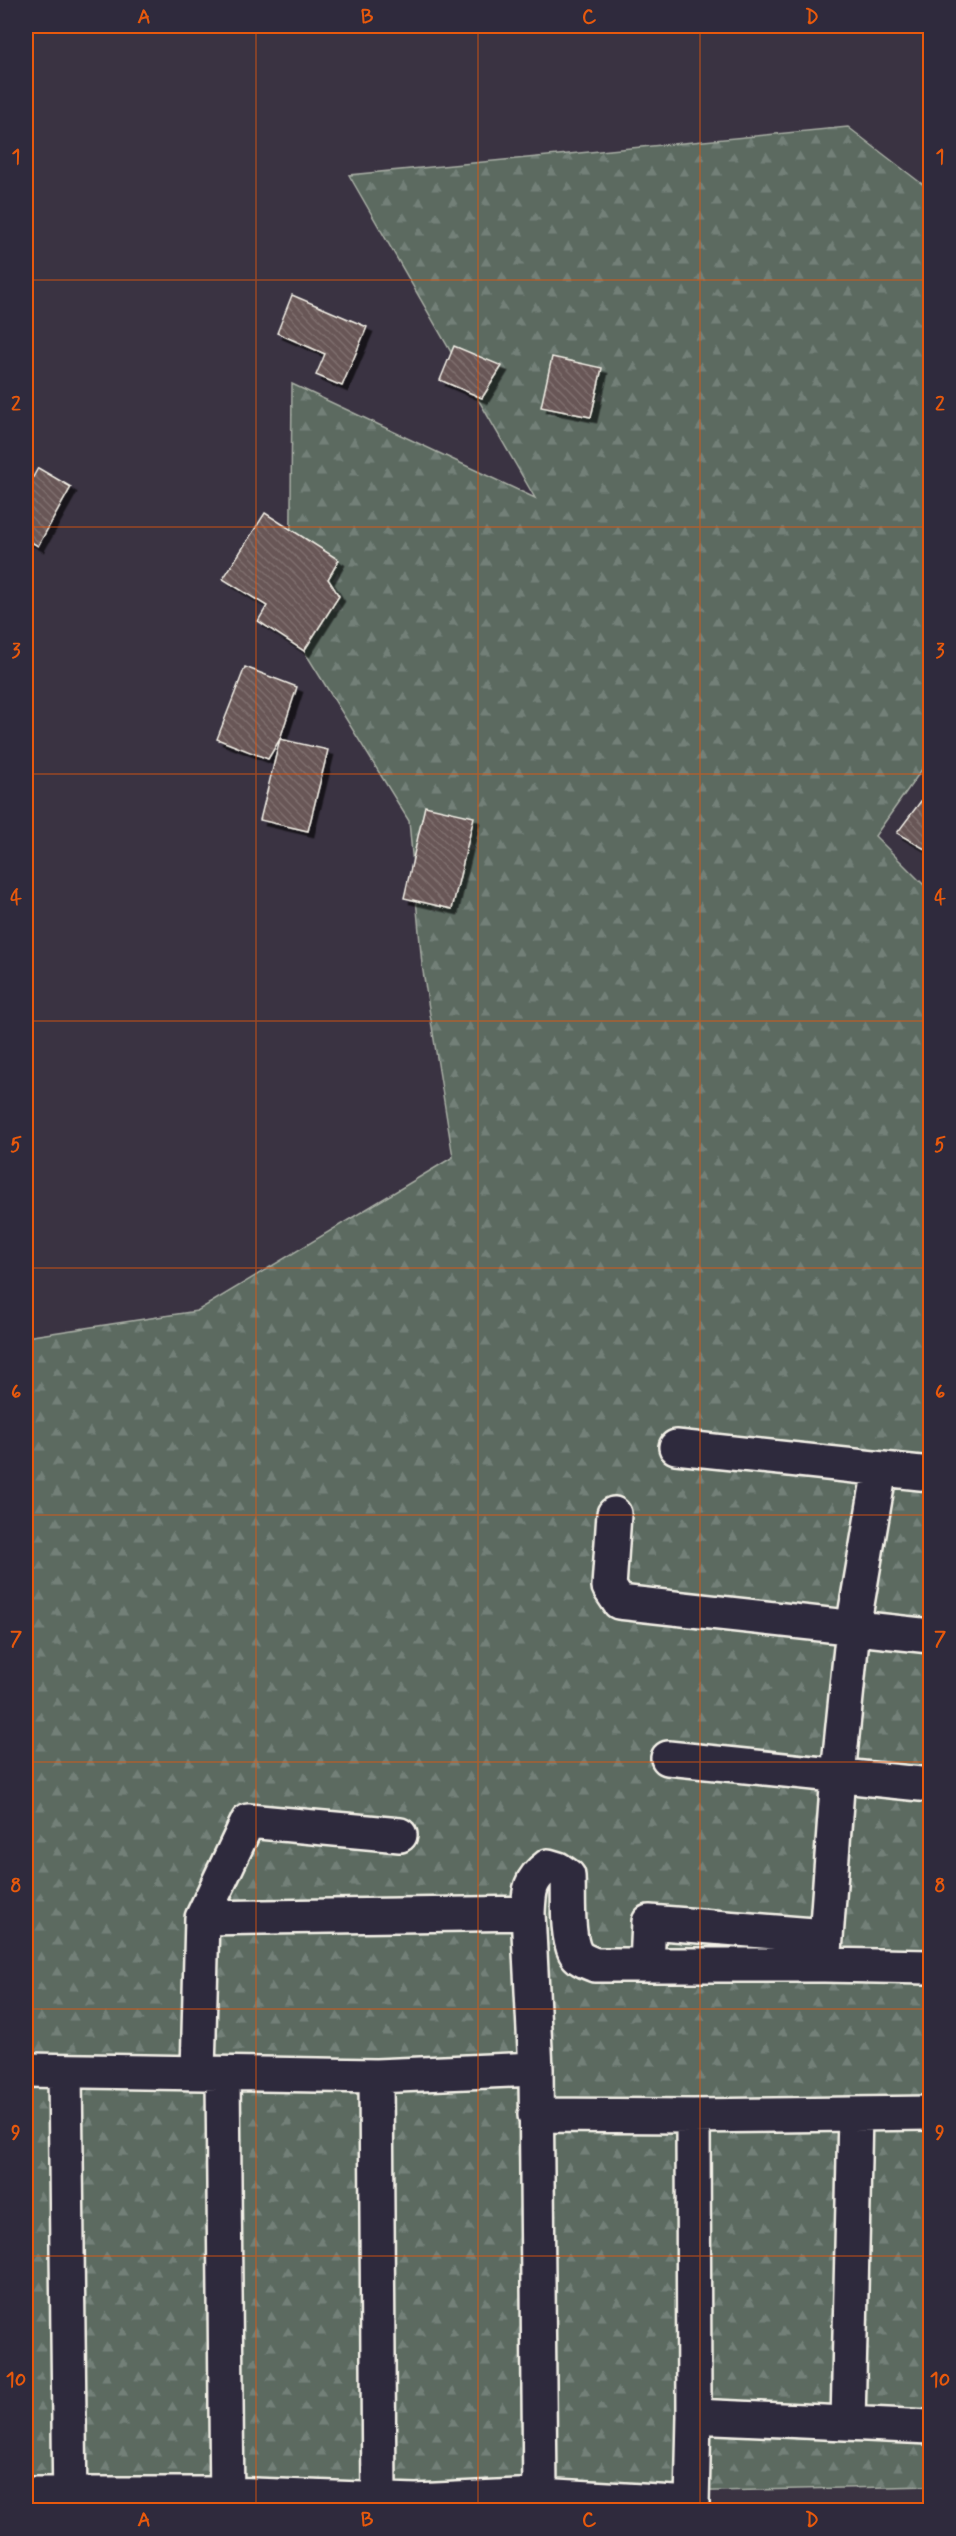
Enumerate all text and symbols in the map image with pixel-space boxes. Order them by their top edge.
text: A [137,4,151,31]
text: B [361,4,374,31]
text: C [582,4,597,31]
text: D [805,4,819,31]
text: 1 [12,144,20,171]
text: 1 [936,144,944,171]
text: 2 [11,391,21,418]
text: 2 [935,391,945,418]
text: 3 [11,638,21,665]
text: 3 [935,638,945,665]
text: 4 [10,885,22,912]
text: 4 [934,885,946,912]
text: 5 [10,1132,22,1159]
text: 5 [934,1132,946,1159]
text: 6 [11,1379,21,1406]
text: 6 [935,1379,945,1406]
text: 7 [10,1626,22,1653]
text: 7 [934,1626,946,1653]
text: 8 [10,1873,22,1900]
text: 8 [934,1873,946,1900]
text: 9 [11,2120,21,2147]
text: 9 [935,2120,945,2147]
text: 10 [6,2367,26,2394]
text: 10 [930,2367,950,2394]
text: A [137,2507,151,2534]
text: B [361,2507,374,2534]
text: C [582,2507,597,2534]
text: D [805,2507,819,2534]

